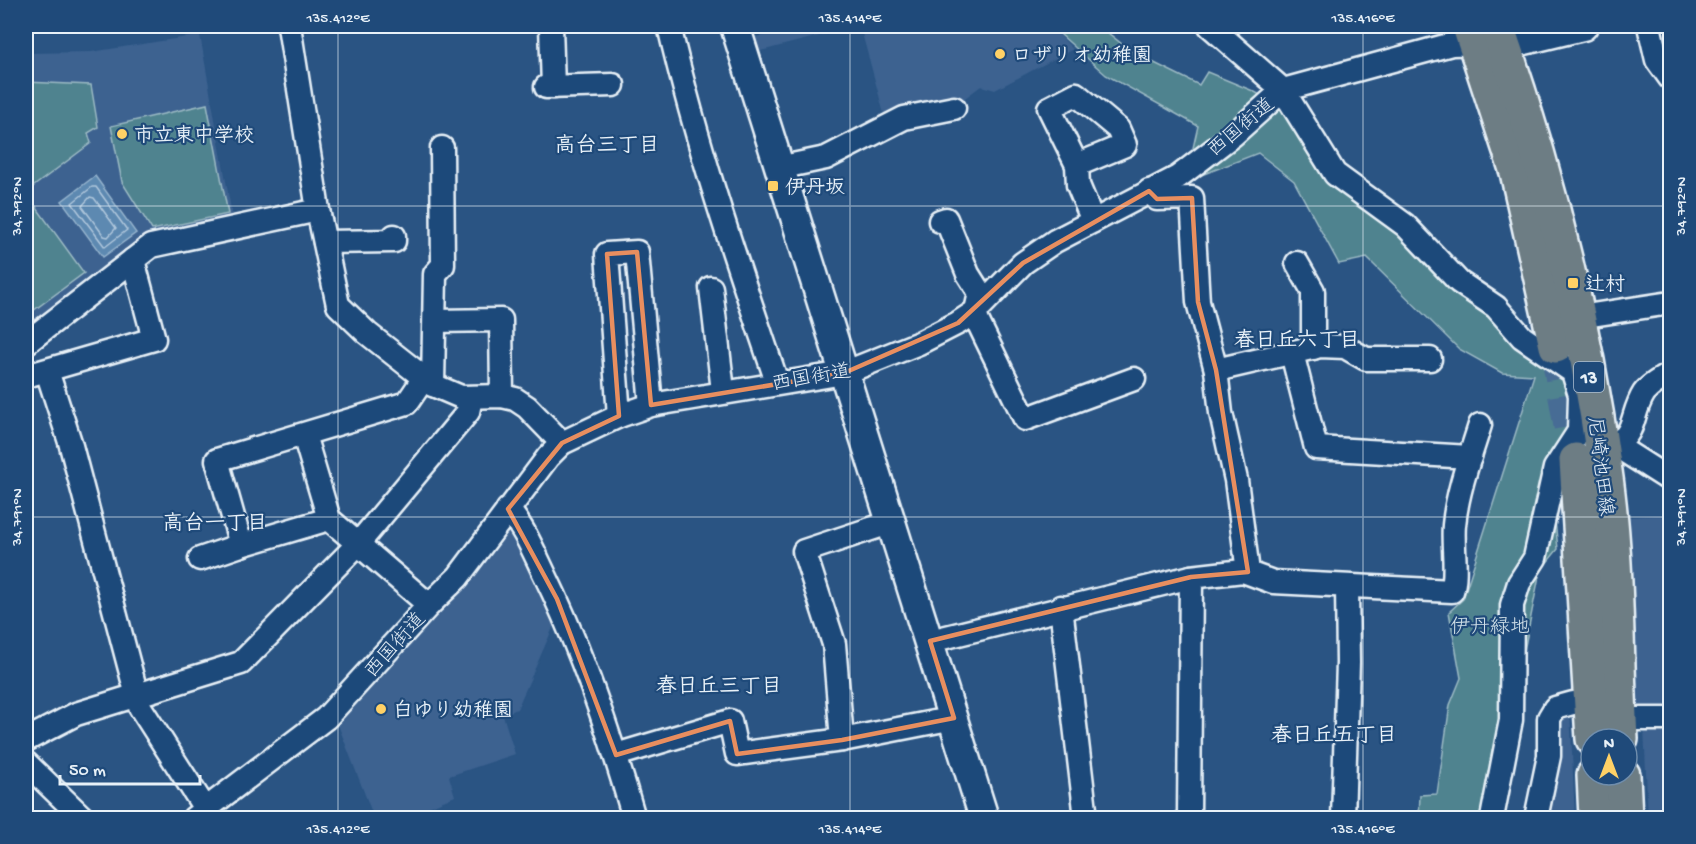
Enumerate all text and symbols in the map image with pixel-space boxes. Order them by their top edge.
text: 135.412°E [305,10,370,28]
text: 135.414°E [818,10,882,28]
text: 135.416°E [1330,10,1395,28]
place label: ロザリオ幼稚園 [1012,44,1152,69]
marker: ロザリオ幼稚園 [993,47,1007,61]
street label: 西国街道 [1204,93,1280,163]
place label: 市立東中学校 [134,124,254,149]
marker: 市立東中学校 [115,127,129,141]
district label: 高台三丁目 [555,133,660,160]
text: 34.792°N [9,176,27,236]
text: 34.792°N [1673,176,1691,236]
place label: 伊丹坂 [785,177,845,201]
marker: 伊丹坂 [766,179,780,193]
place label: 辻村 [1585,273,1625,298]
marker: 辻村 [1566,276,1580,290]
district label: 春日丘六丁目 [1234,328,1360,355]
street label: 西国街道 [770,360,853,398]
road number: 13 [1574,362,1604,392]
street label: 尼崎池田線 [1581,415,1618,517]
text: 34.791°N [9,488,27,547]
text: 34.791°N [1673,488,1691,547]
district label: 高台一丁目 [163,511,268,538]
street label: 西国街道 [361,608,432,684]
park label: 伊丹緑地 [1450,616,1530,640]
district label: 春日丘三丁目 [656,674,782,701]
place label: 白ゆり幼稚園 [393,699,513,724]
marker: 白ゆり幼稚園 [374,702,388,716]
district label: 春日丘五丁目 [1271,723,1397,750]
north arrow [1579,727,1639,787]
text: N [1604,736,1615,755]
scale bar [60,748,200,786]
text: 50 m [69,761,106,782]
text: 135.412°E [305,821,370,839]
text: 135.414°E [818,821,882,839]
text: 135.416°E [1330,821,1395,839]

